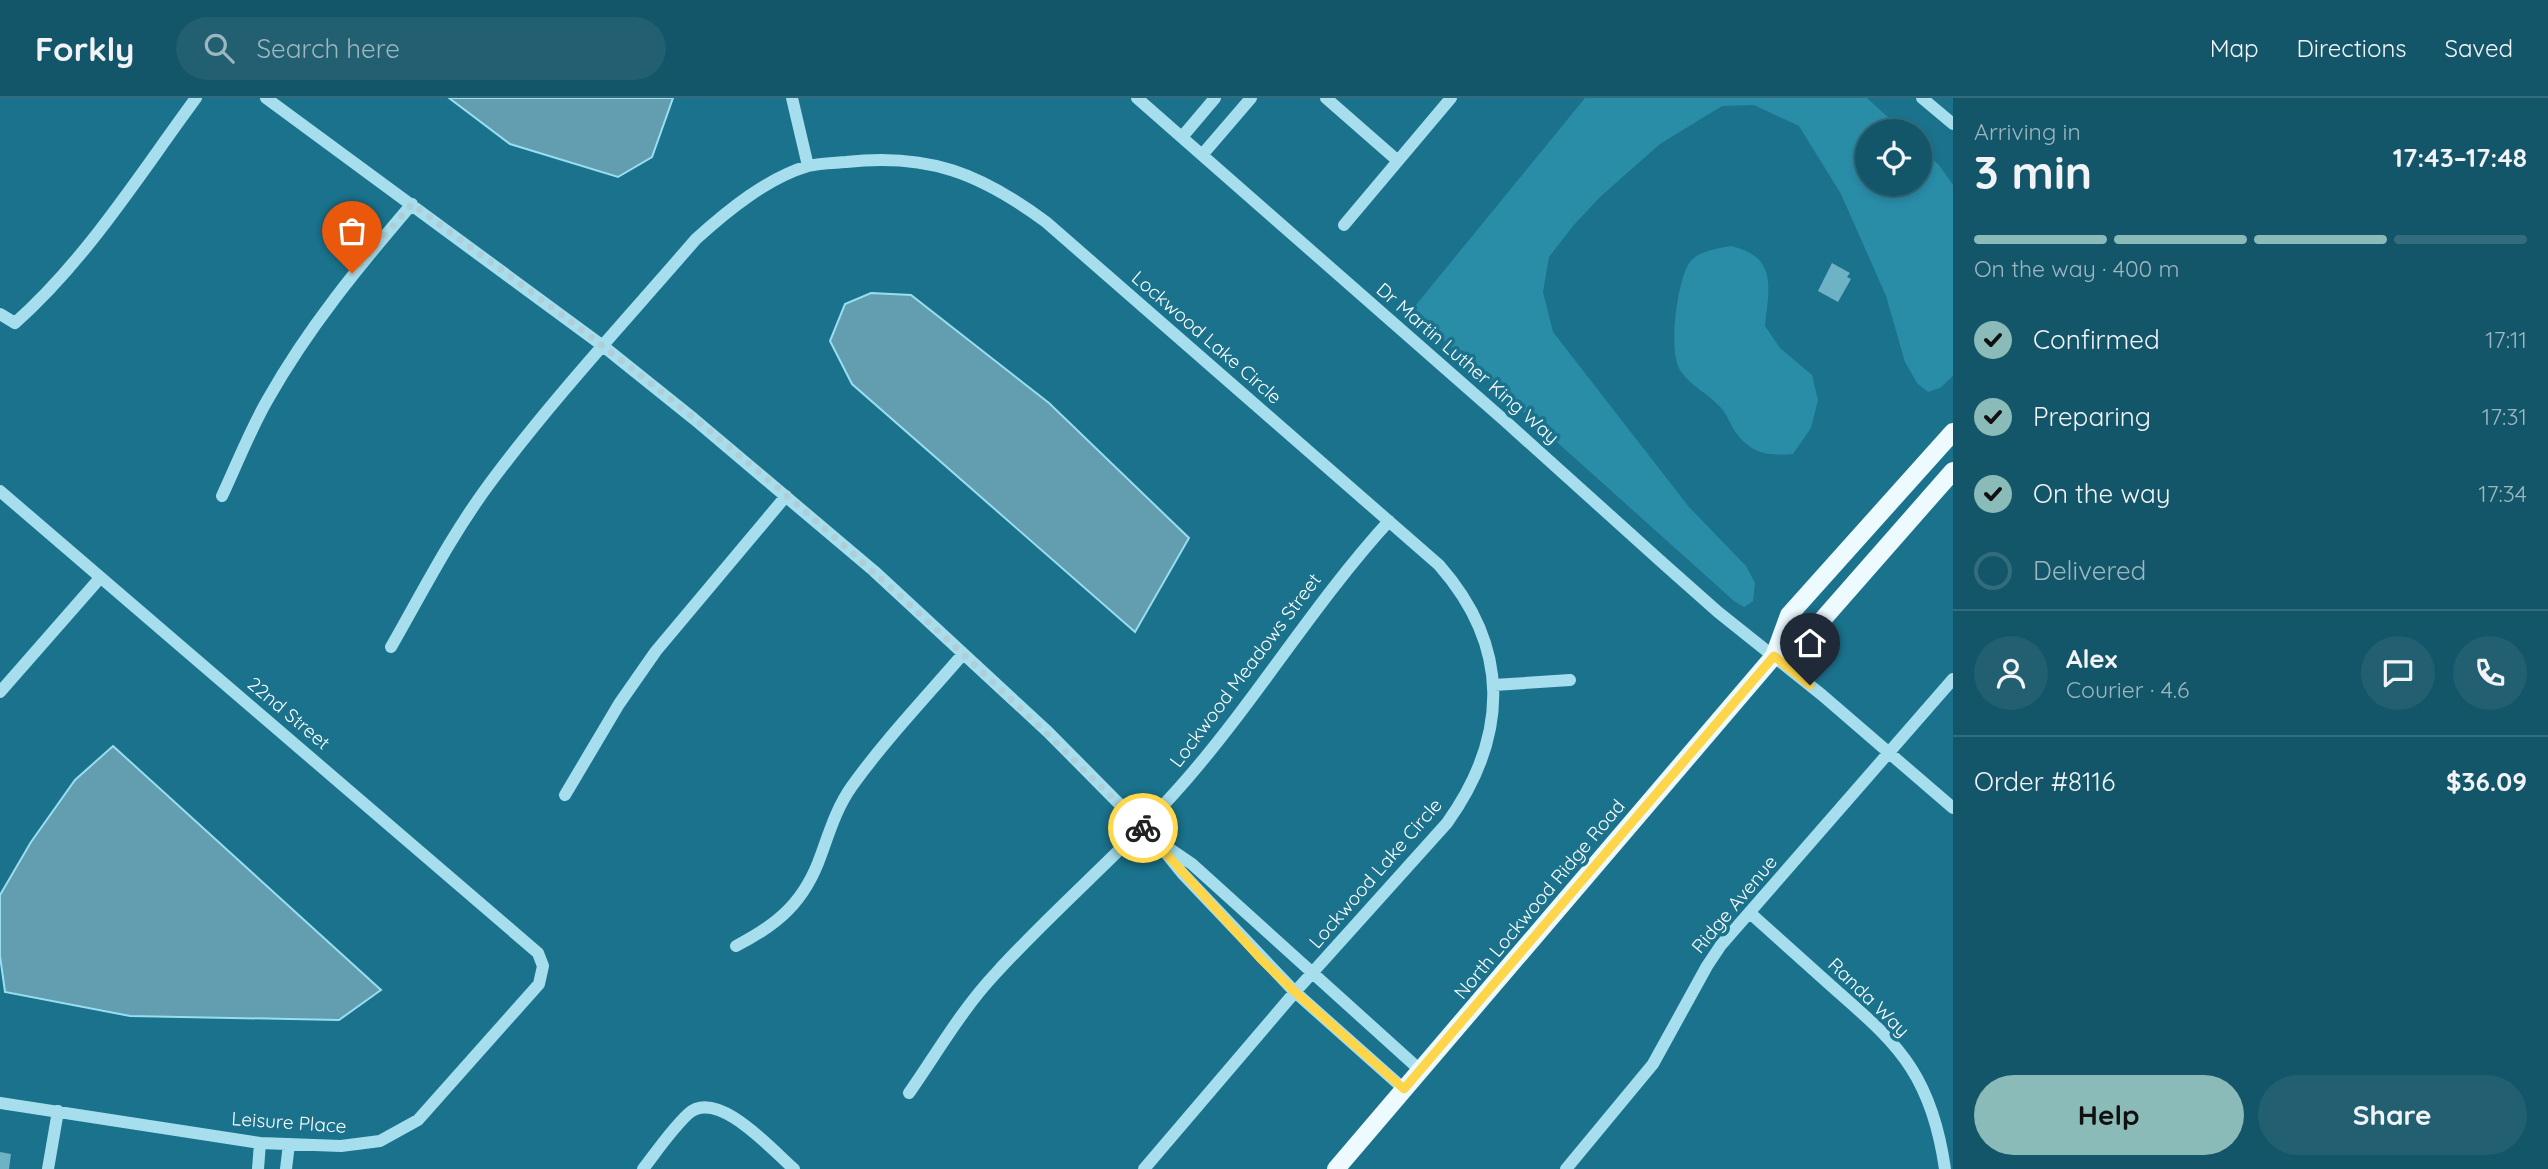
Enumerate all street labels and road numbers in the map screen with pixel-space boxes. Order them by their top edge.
street label: Lockwood Lake Circle [1127,265,1287,409]
street label: Dr Martin Luther King Way [1372,277,1564,449]
street label: Lockwood Meadows Street [1164,568,1326,772]
street label: 22nd Street [243,671,335,755]
street label: Lockwood Lake Circle [1303,793,1447,953]
street label: North Lockwood Ridge Road [1448,794,1630,1004]
street label: Ridge Avenue [1686,850,1782,958]
street label: Randa Way [1823,952,1915,1042]
street label: Leisure Place [231,1106,347,1138]

